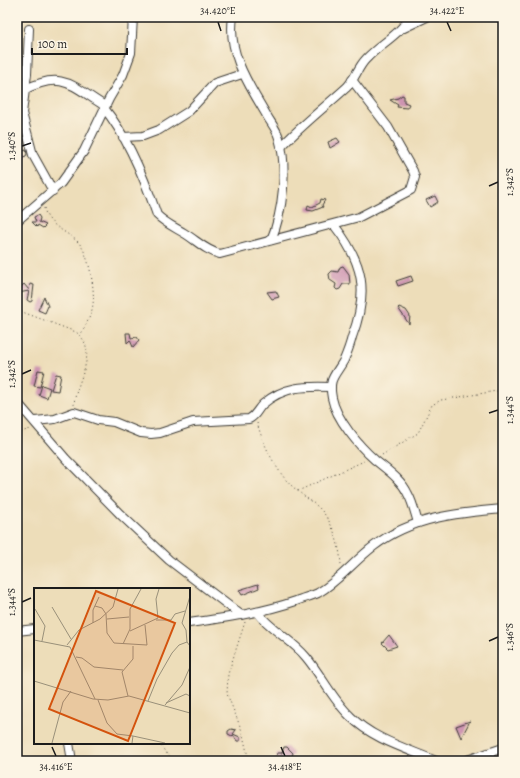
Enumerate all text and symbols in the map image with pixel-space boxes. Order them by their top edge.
text: 34.420°E [200,4,236,17]
text: 34.422°E [430,4,464,17]
scale bar [32,30,127,56]
text: 100 m [38,36,67,52]
text: 1.340°S [5,132,18,160]
text: 1.342°S [503,168,516,196]
text: 1.342°S [5,360,18,388]
text: 1.344°S [503,396,516,424]
text: 1.344°S [5,588,18,616]
inset map [34,588,190,744]
text: 1.346°S [503,623,516,651]
text: 34.416°E [39,760,73,773]
text: 34.418°E [268,760,302,773]

